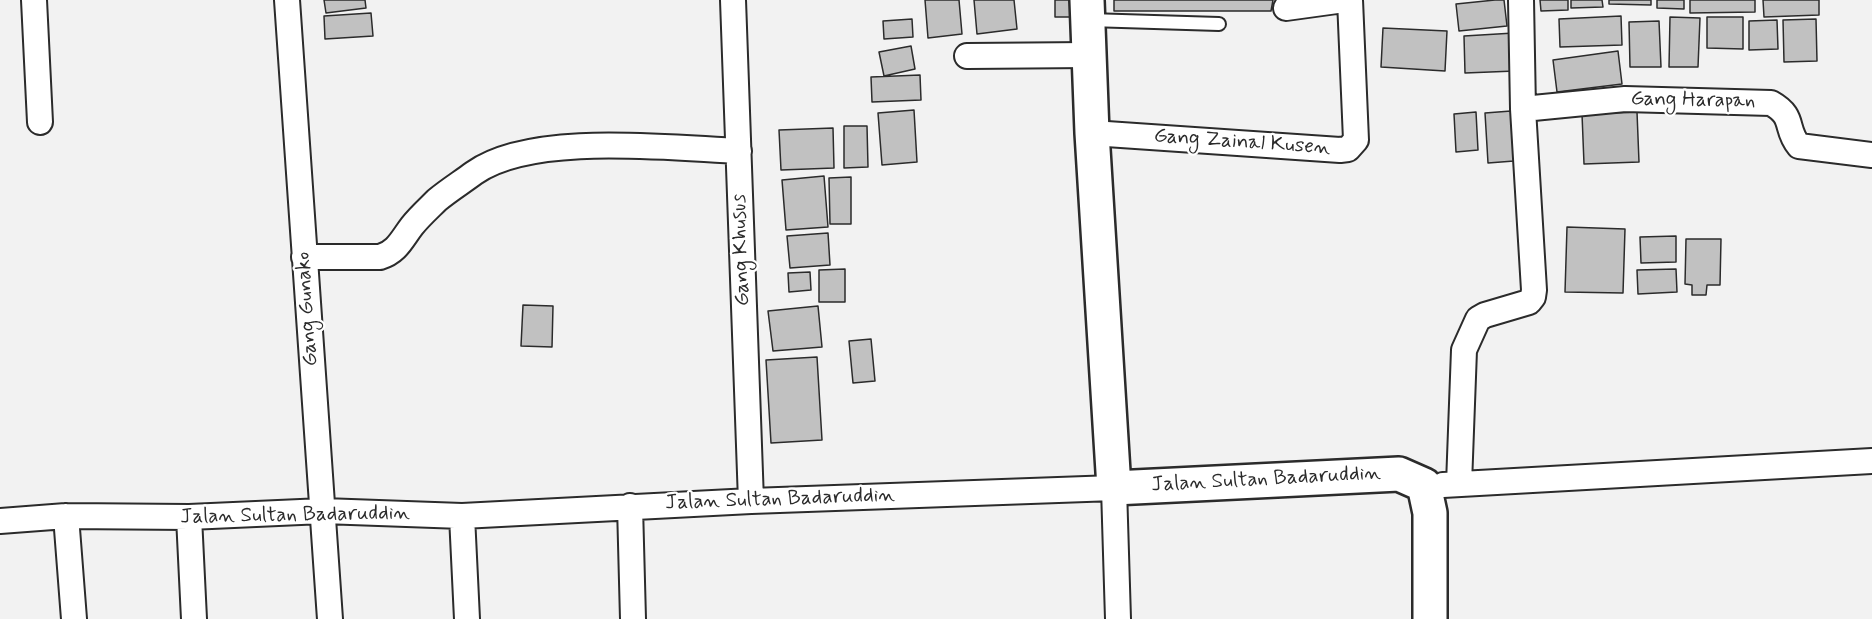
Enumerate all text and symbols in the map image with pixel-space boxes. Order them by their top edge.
street label: Gang Harapan [1630,87,1756,115]
street label: Gang Zainal Kusen [1153,124,1331,162]
street label: Gang Khusus [727,193,757,307]
street label: Gang Gunako [291,251,325,367]
street label: Jalan Sultan Badaruddin [1151,461,1381,499]
street label: Jalan Sultan Badaruddin [665,483,895,517]
street label: Jalan Sultan Badaruddin [180,501,410,531]

